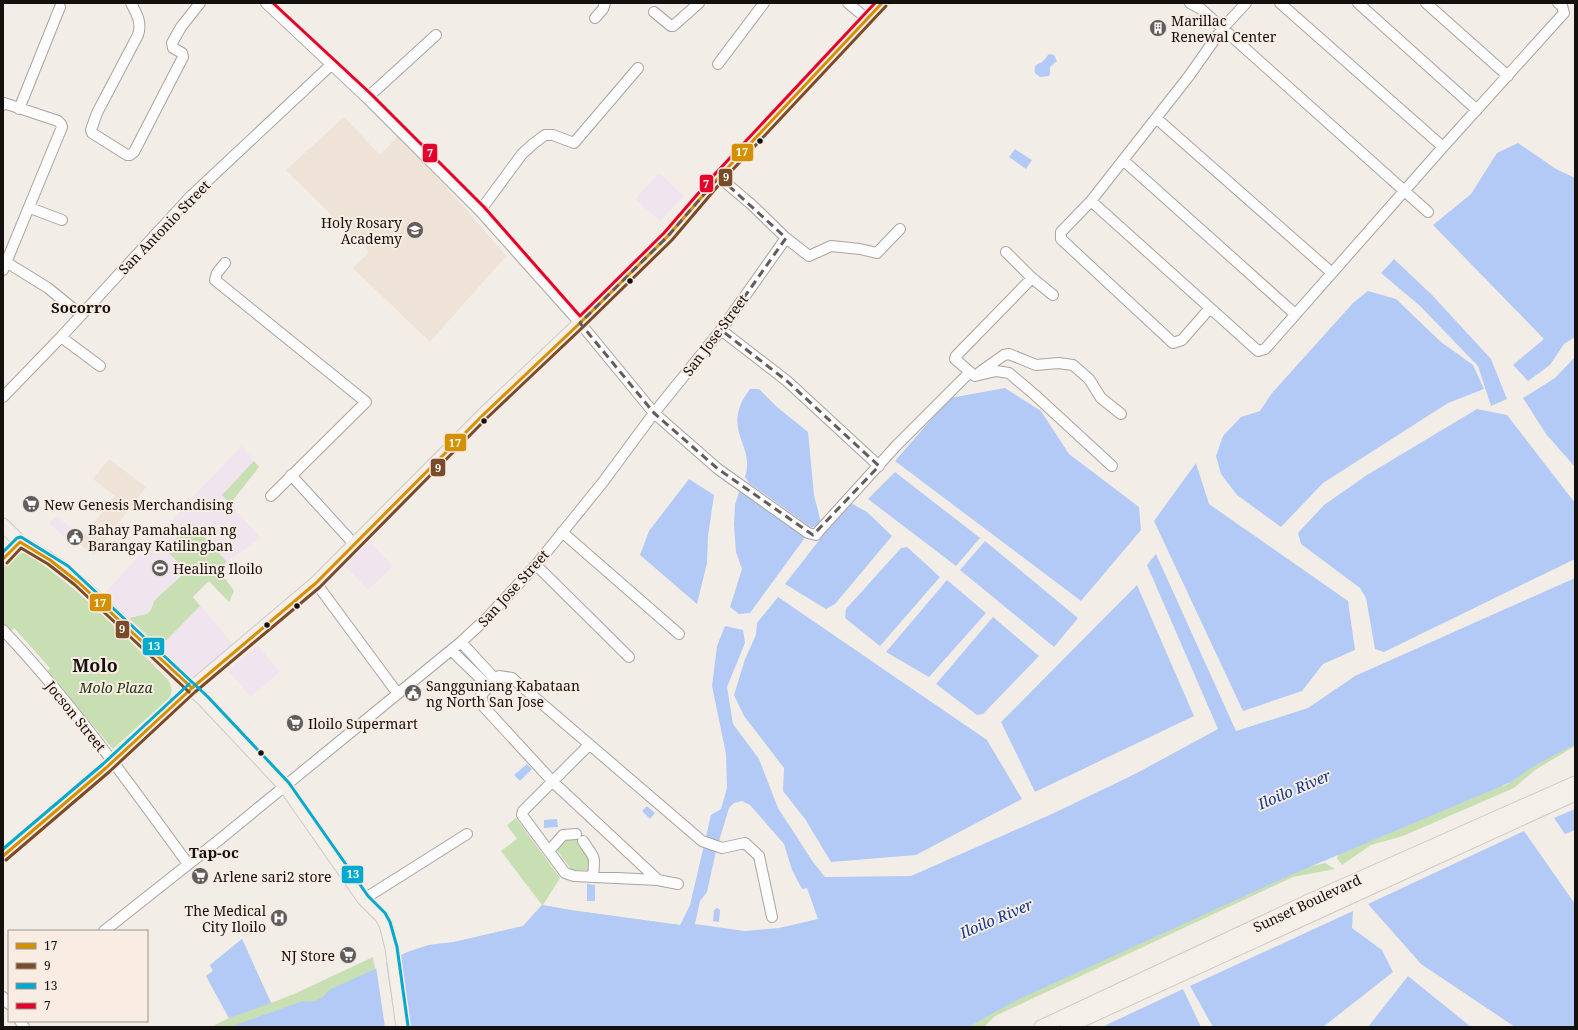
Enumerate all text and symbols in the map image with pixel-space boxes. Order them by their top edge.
place label: Marillac Renewal Center [1171,11,1277,46]
building icon: Marillac Renewal Center [1148,18,1168,38]
unlabelled marker [755,136,765,146]
line badge: 7 [422,143,438,163]
line badge: 17 [731,143,754,162]
text: 17 [736,144,748,159]
text: 7 [427,145,433,160]
line badge: 9 [718,168,733,187]
text: 9 [723,169,729,184]
line badge: 7 [699,174,714,193]
street label: San Antonio Street [114,176,214,278]
text: 7 [703,176,709,191]
place label: Holy Rosary Academy [321,213,402,248]
school or university icon: Holy Rosary Academy [405,220,425,240]
unlabelled marker [625,276,635,286]
street label: San Jose Street [678,290,752,380]
district label: Socorro [51,297,111,317]
unlabelled marker [479,416,489,426]
line badge: 17 [444,433,467,452]
text: 17 [449,435,461,450]
line badge: 9 [430,458,446,477]
text: 9 [435,460,441,475]
supermarket icon: New Genesis Merchandising [21,494,41,514]
place label: New Genesis Merchandising [44,495,233,514]
place label: Bahay Pamahalaan ng Barangay Katilingban [88,520,237,555]
public building icon: Bahay Pamahalaan ng Barangay Katilingban [65,527,85,547]
street label: San Jose Street [473,545,553,631]
sports icon: Healing Iloilo [150,558,170,578]
place label: Healing Iloilo [173,559,263,578]
line badge: 17 [89,593,112,612]
text: 17 [94,595,106,610]
unlabelled marker [292,601,302,611]
line badge: 9 [115,620,130,639]
unlabelled marker [262,620,272,630]
text: 9 [119,621,125,636]
line badge: 13 [142,637,165,656]
text: 13 [148,638,160,653]
district label: Molo [72,653,118,677]
street label: Jocson Street [41,676,111,755]
place label: Sangguniang Kabataan ng North San Jose [426,676,580,711]
park label: Molo Plaza [78,678,154,697]
public building icon: Sangguniang Kabataan ng North San Jose [403,683,423,703]
supermarket icon: Iloilo Supermart [285,713,305,733]
place label: Iloilo Supermart [308,714,418,733]
unlabelled marker [256,748,266,758]
water label: Iloilo River [1254,764,1334,814]
district label: Tap-oc [189,842,239,862]
line badge: 13 [341,865,364,884]
supermarket icon: Arlene sari2 store [190,866,210,886]
text: 13 [347,866,359,881]
place label: Arlene sari2 store [213,867,332,886]
street label: Sunset Boulevard [1250,869,1364,936]
water label: Iloilo River [956,893,1036,943]
place label: The Medical City Iloilo [185,901,267,936]
hospital icon: The Medical City Iloilo [269,908,289,928]
legend [8,930,148,1022]
text: 17 [44,937,58,954]
supermarket icon: NJ Store [338,945,358,965]
place label: NJ Store [281,946,335,965]
text: 9 [44,957,51,974]
text: 13 [44,977,58,994]
text: 7 [44,997,51,1014]

